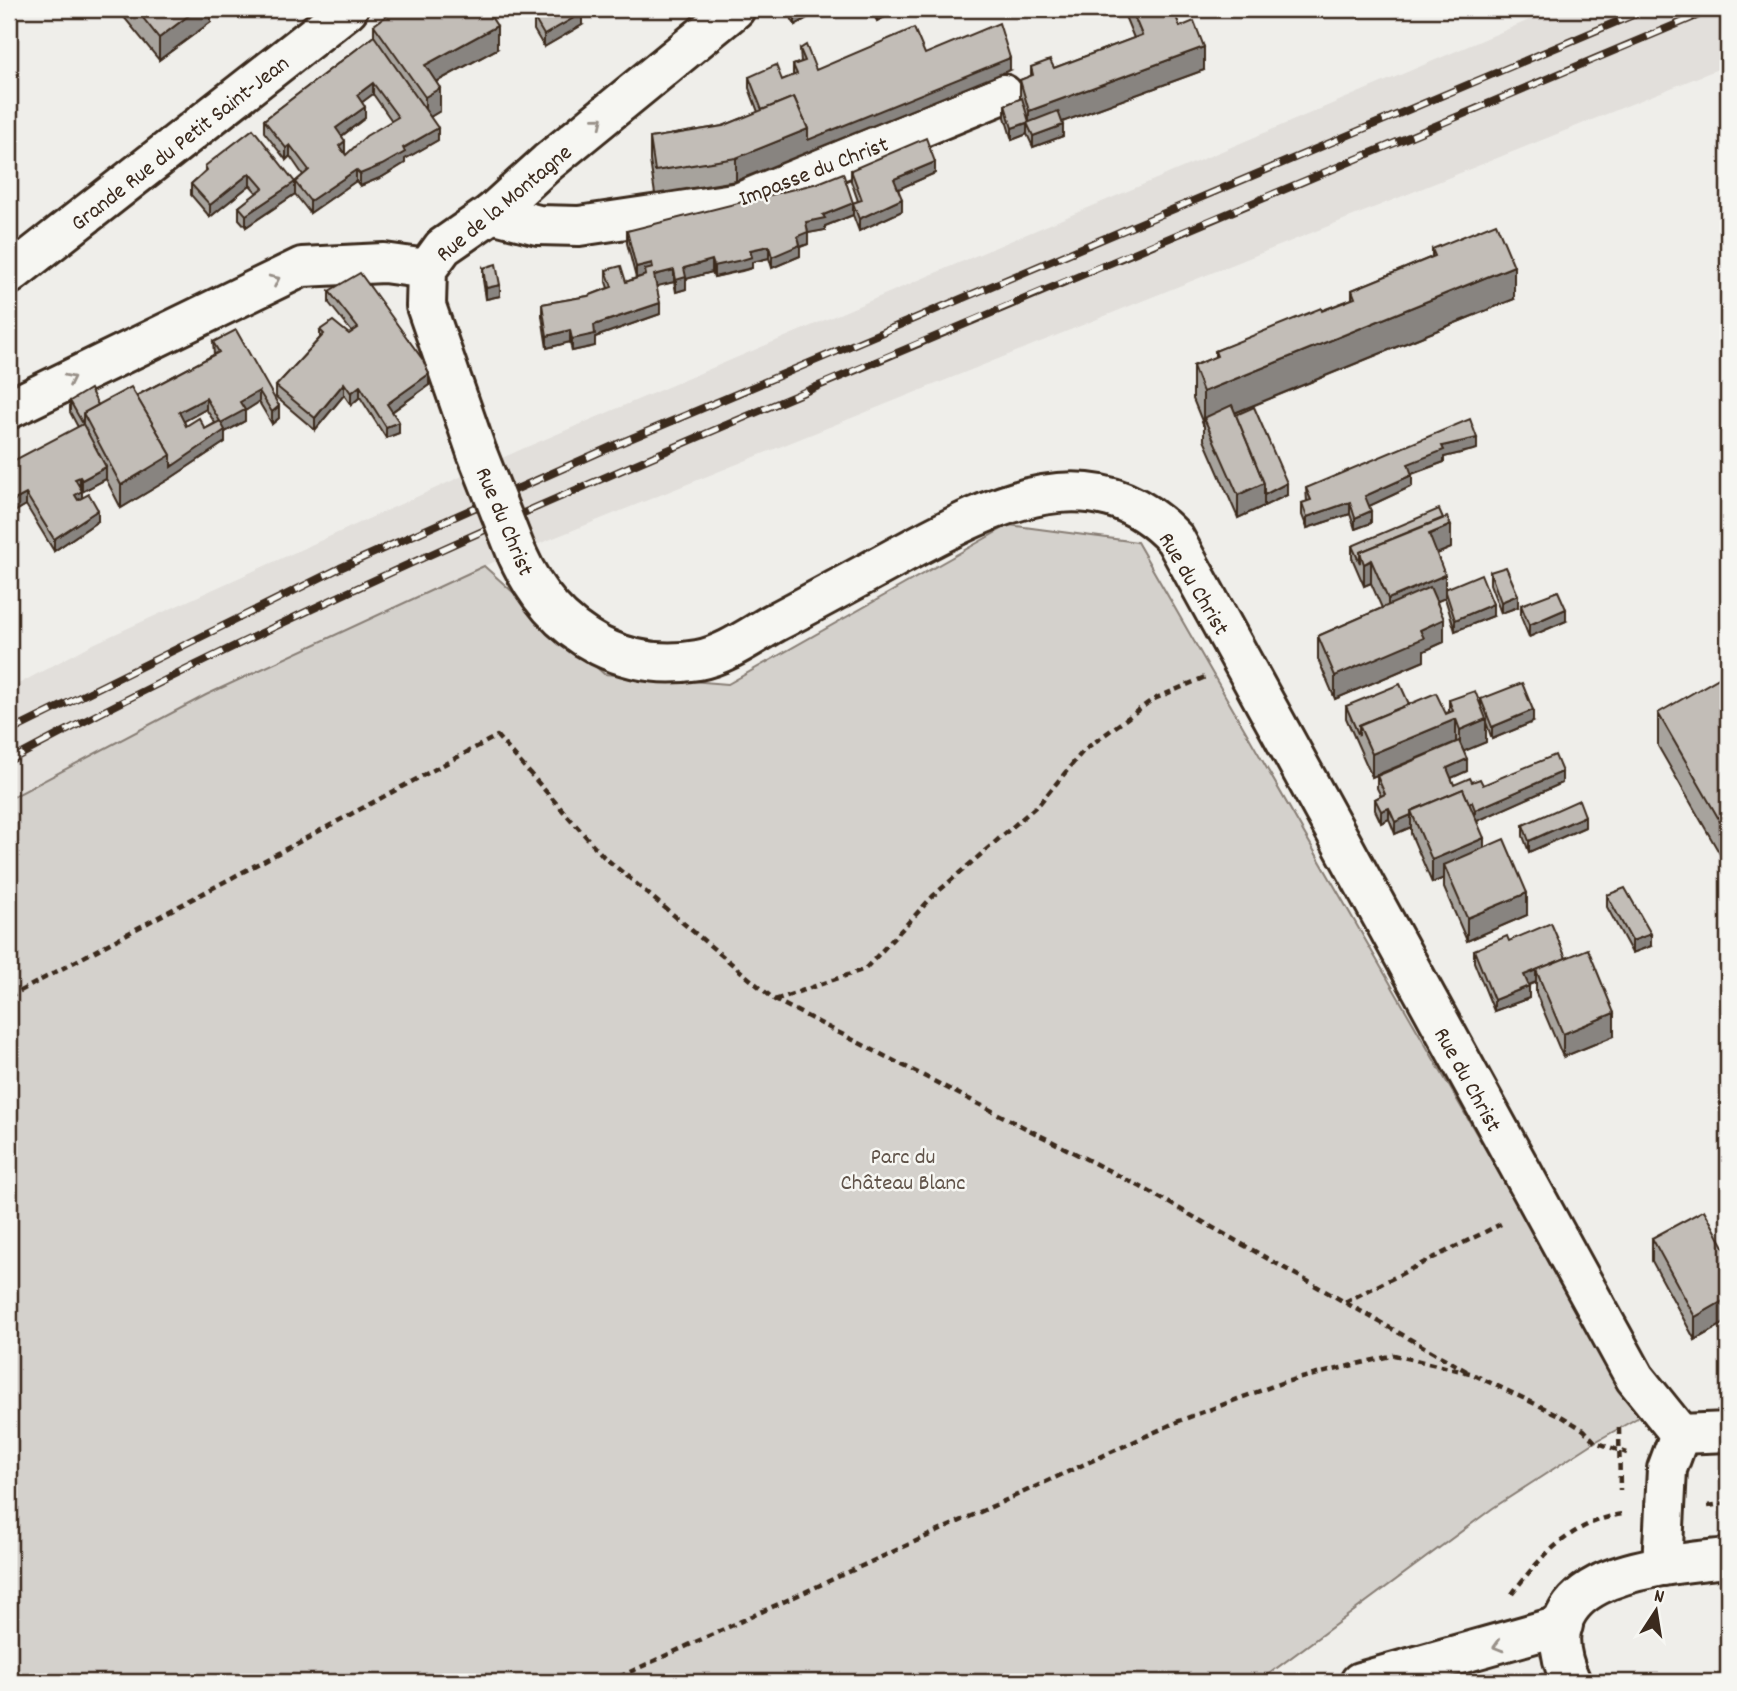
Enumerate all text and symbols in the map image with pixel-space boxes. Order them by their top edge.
street label: Grande Rue du Petit Saint-Jean [65,49,297,241]
one-way arrow [592,116,604,129]
street label: Impasse du Christ [735,130,894,217]
street label: Rue de la Montagne [430,138,580,272]
one-way arrow [268,274,280,288]
one-way arrow [63,373,75,387]
street label: Rue du Christ [465,463,540,582]
street label: Rue du Christ [1148,527,1236,643]
street label: Rue du Christ [1424,1022,1508,1139]
park label: Parc du Château Blanc [841,1142,965,1201]
north arrow [1622,1576,1692,1646]
text: N [1651,1584,1666,1612]
one-way arrow [1492,1637,1504,1652]

